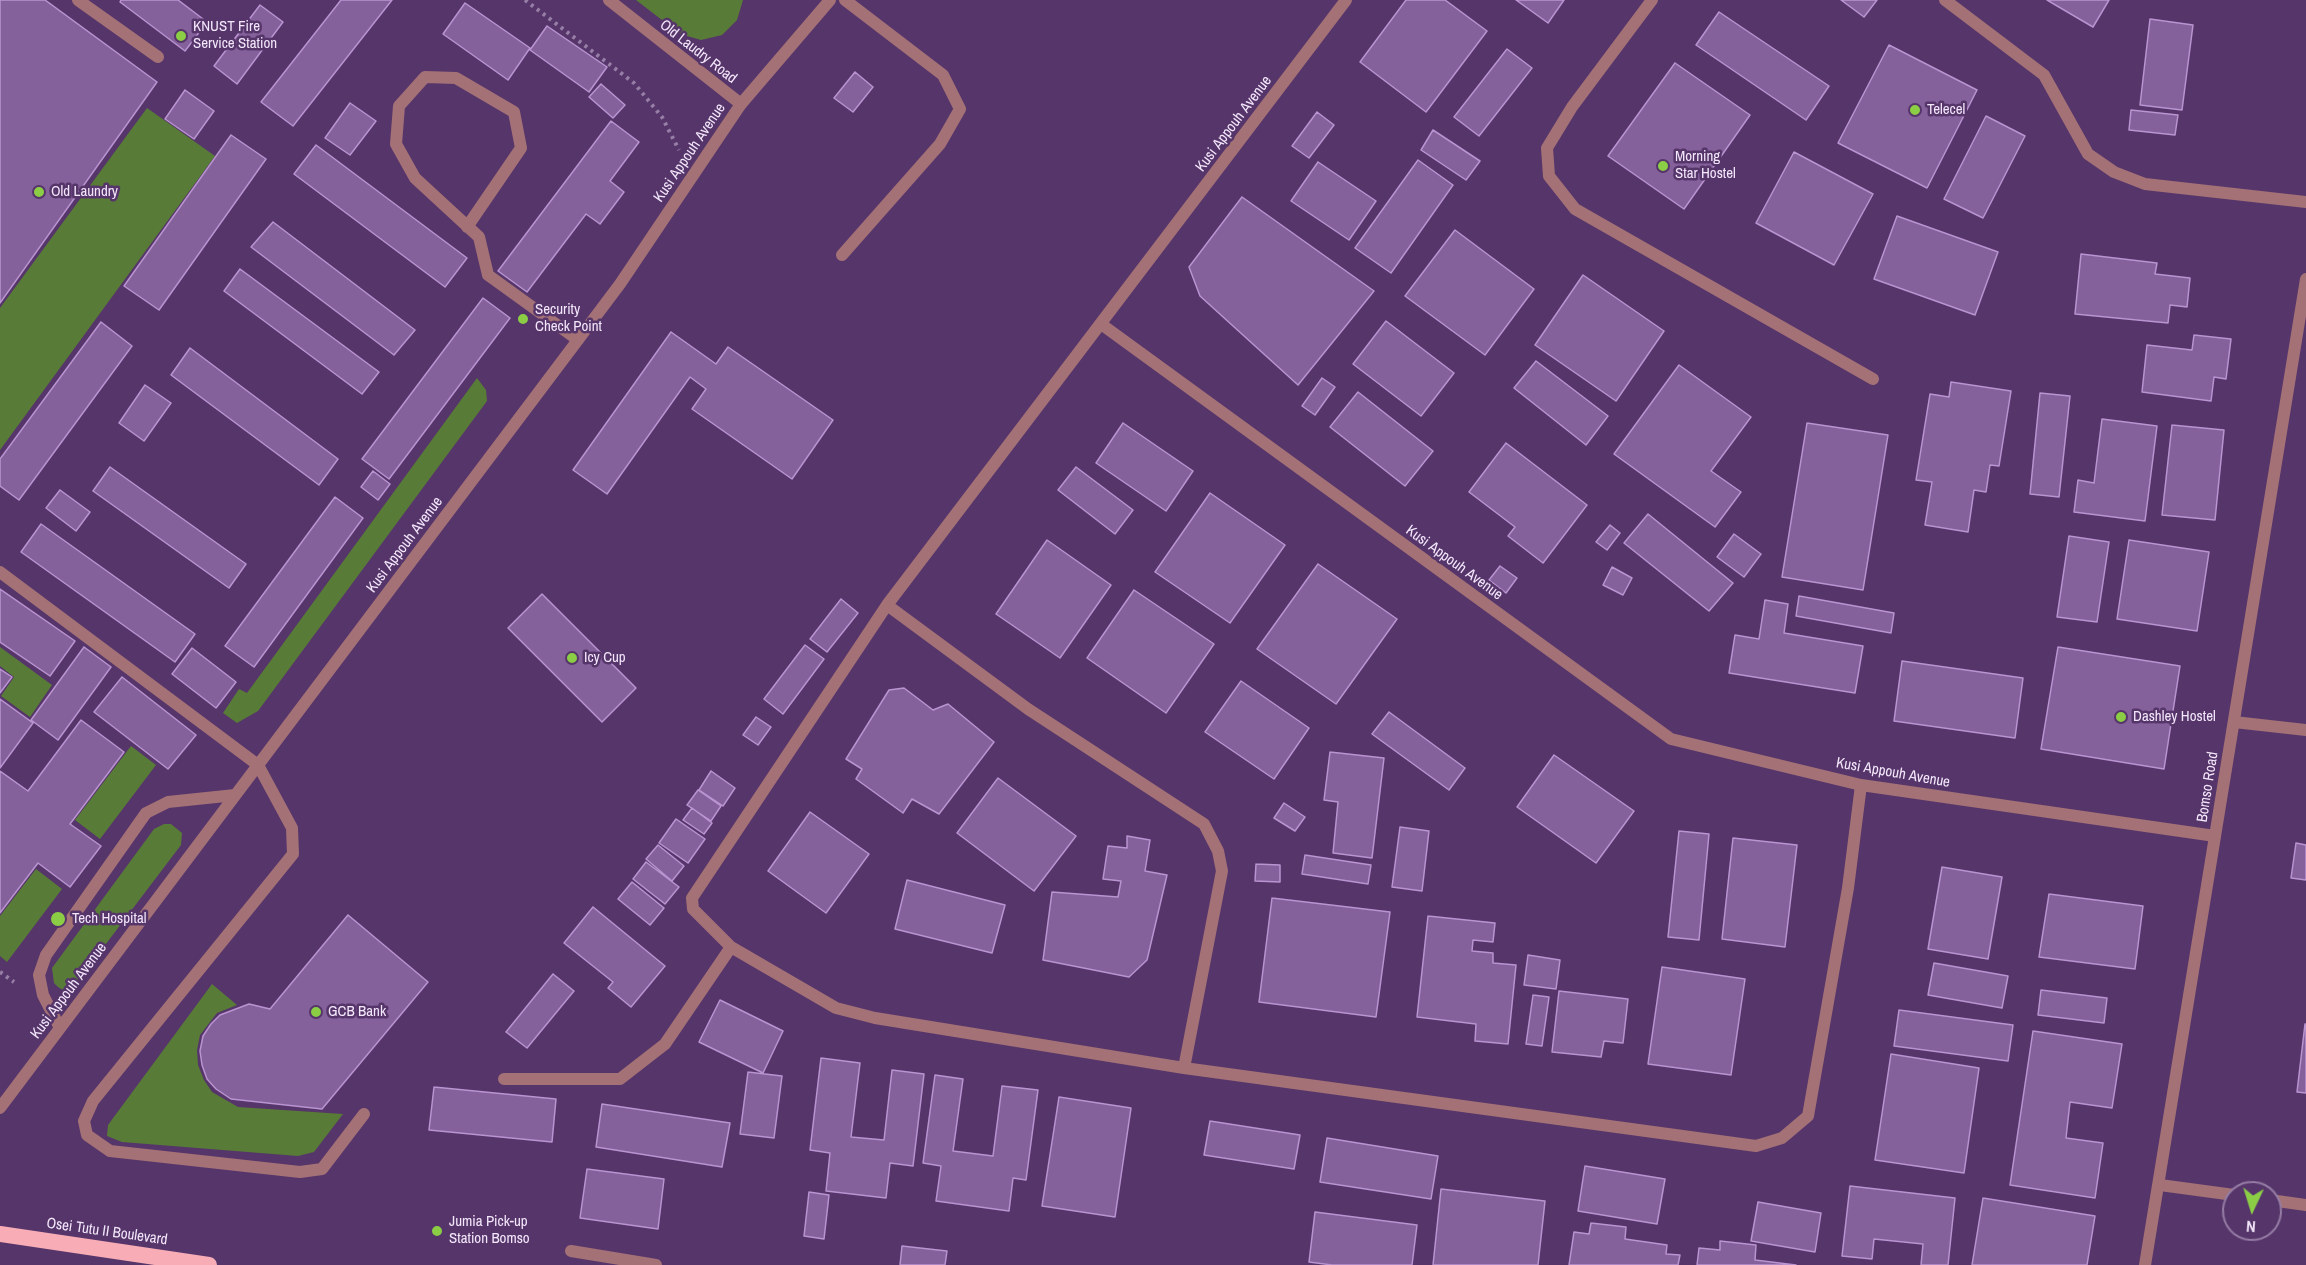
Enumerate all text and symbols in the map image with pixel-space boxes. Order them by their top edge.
street label: Old Laudry Road [656,16,740,88]
place label: KNUST Fire Service Station [193,18,277,53]
marker: KNUST Fire Service Station [174,29,188,43]
street label: Kusi Appouh Avenue [1192,73,1276,175]
street label: Kusi Appouh Avenue [650,100,730,206]
place label: Telecel [1927,101,1965,119]
marker: Telecel [1908,103,1922,117]
place label: Morning Star Hostel [1675,148,1736,183]
marker: Morning Star Hostel [1656,159,1670,173]
place label: Old Laundry [51,183,118,201]
marker: Old Laundry [32,185,46,199]
place label: Security Check Point [535,301,602,336]
marker: Security Check Point [516,312,530,326]
street label: Kusi Appouh Avenue [363,494,447,596]
street label: Kusi Appouh Avenue [1402,522,1506,604]
place label: Icy Cup [584,649,626,667]
marker: Icy Cup [565,651,579,665]
place label: Dashley Hostel [2133,708,2216,726]
marker: Dashley Hostel [2114,710,2128,724]
street label: Bomso Road [2194,750,2222,824]
street label: Kusi Appouh Avenue [1835,754,1951,792]
marker: Tech Hospital [49,910,67,928]
place label: Tech Hospital [72,910,147,928]
street label: Kusi Appouh Avenue [27,940,111,1042]
place label: GCB Bank [328,1003,386,1021]
marker: GCB Bank [309,1005,323,1019]
north arrow [2222,1181,2282,1241]
place label: Jumia Pick-up Station Bomso [449,1213,530,1248]
street label: Osei Tutu II Boulevard [45,1215,169,1249]
text: N [2245,1216,2256,1238]
marker: Jumia Pick-up Station Bomso [430,1224,444,1238]

